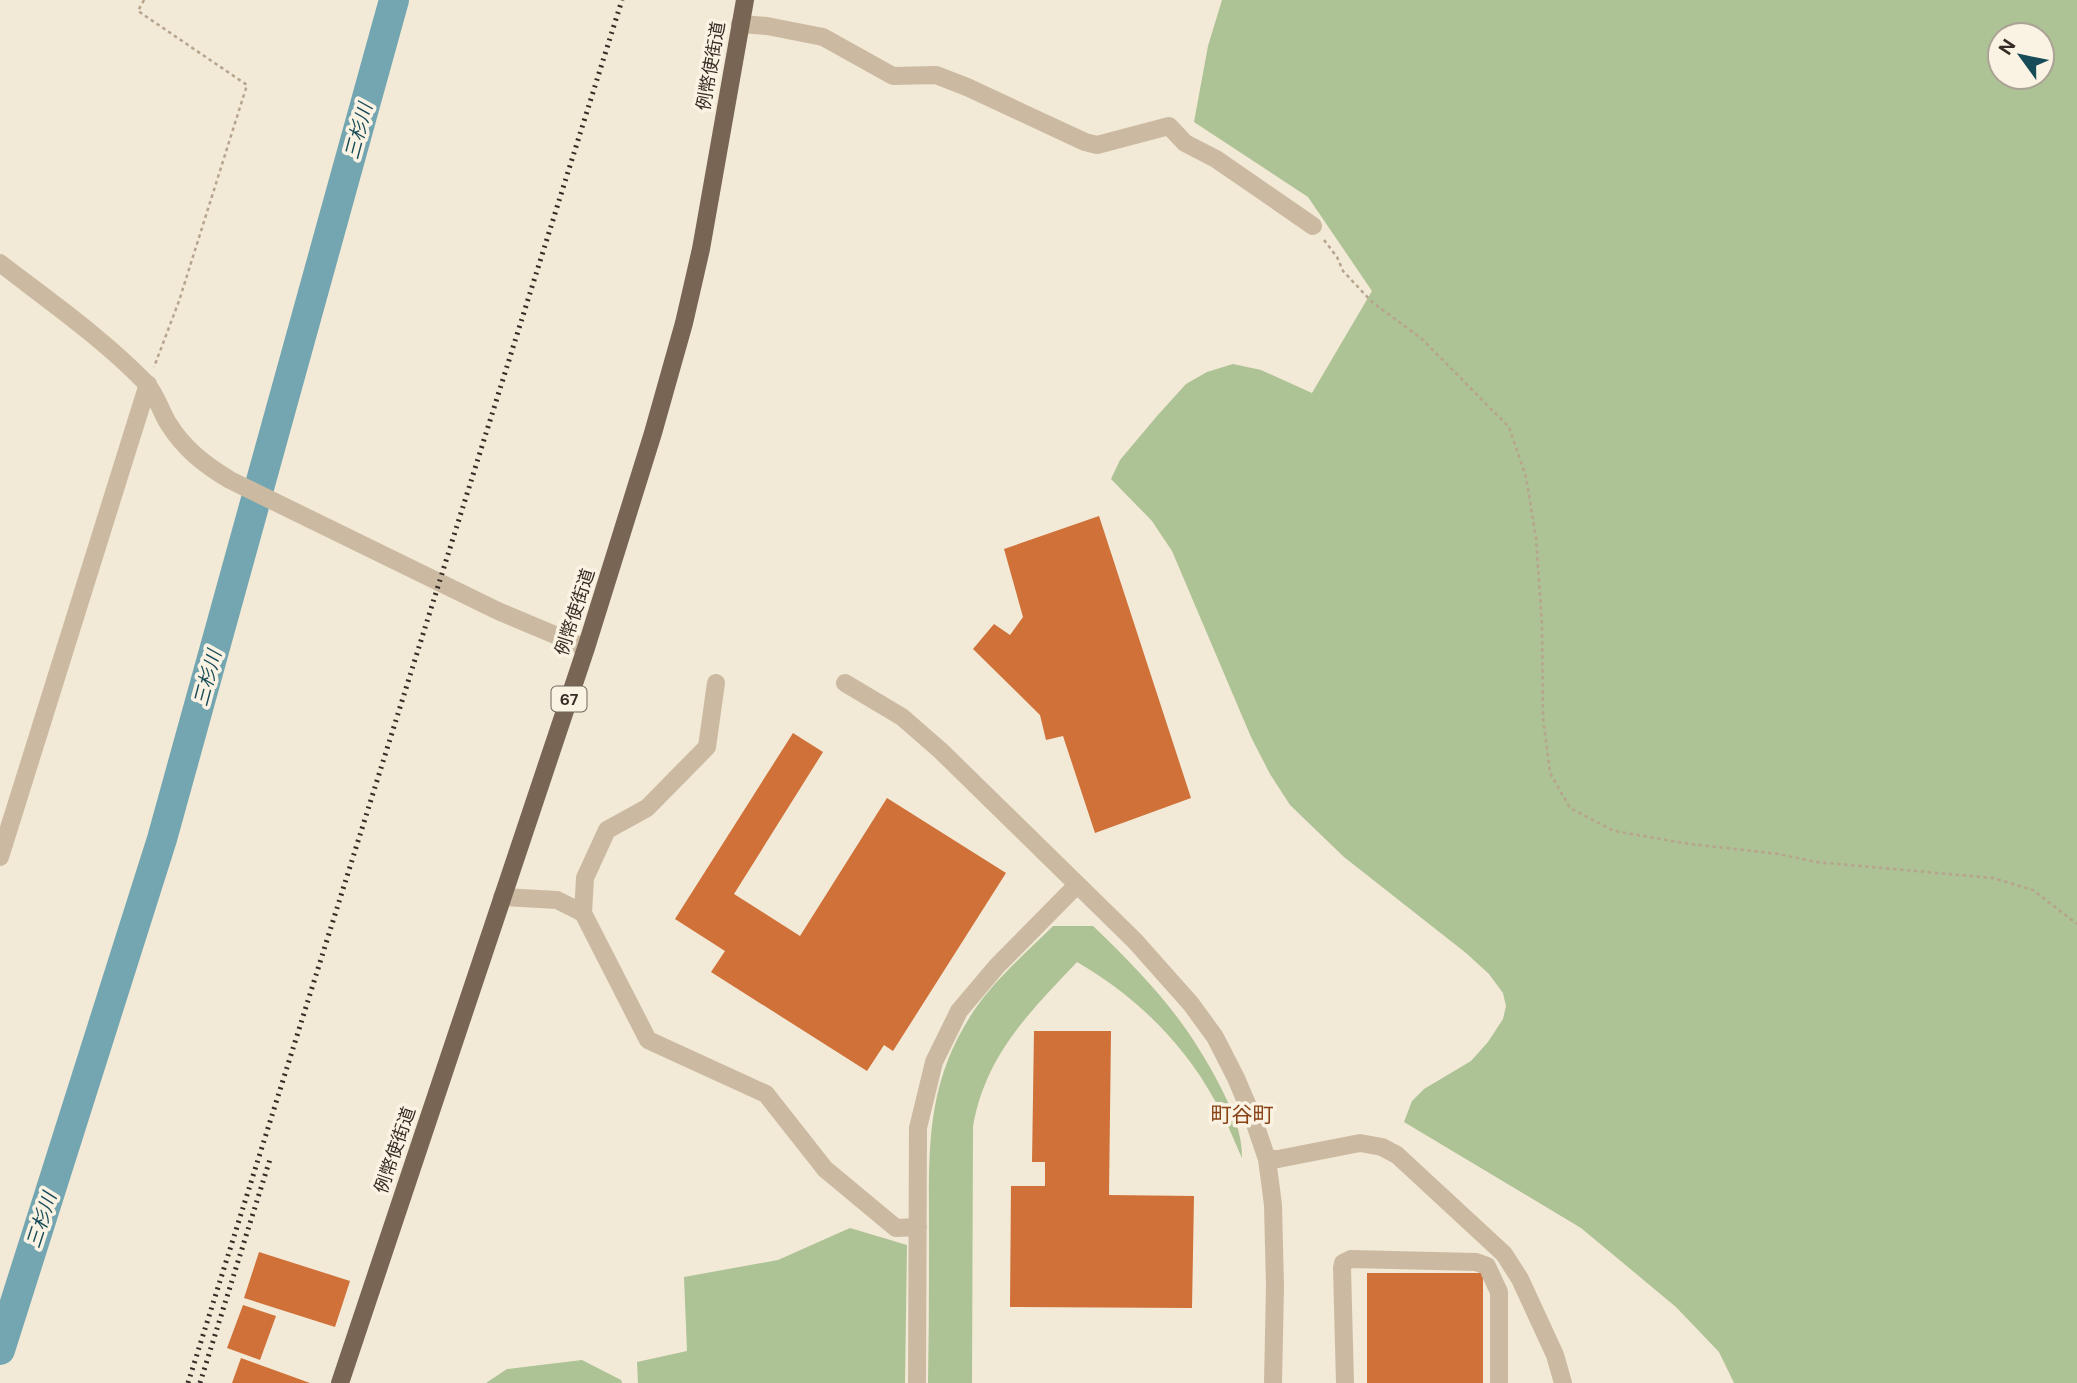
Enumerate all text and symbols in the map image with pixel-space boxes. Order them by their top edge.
street label: 例幣使街道 [691,20,731,112]
north arrow [1986,21,2056,91]
text: N [1993,34,2021,60]
water label: 三杉川 [339,98,378,162]
street label: 例幣使街道 [550,565,600,659]
water label: 三杉川 [188,645,227,709]
road number: 67 [552,686,586,712]
district label: 町谷町 [1211,1101,1274,1129]
street label: 例幣使街道 [369,1104,421,1196]
water label: 三杉川 [21,1187,63,1251]

